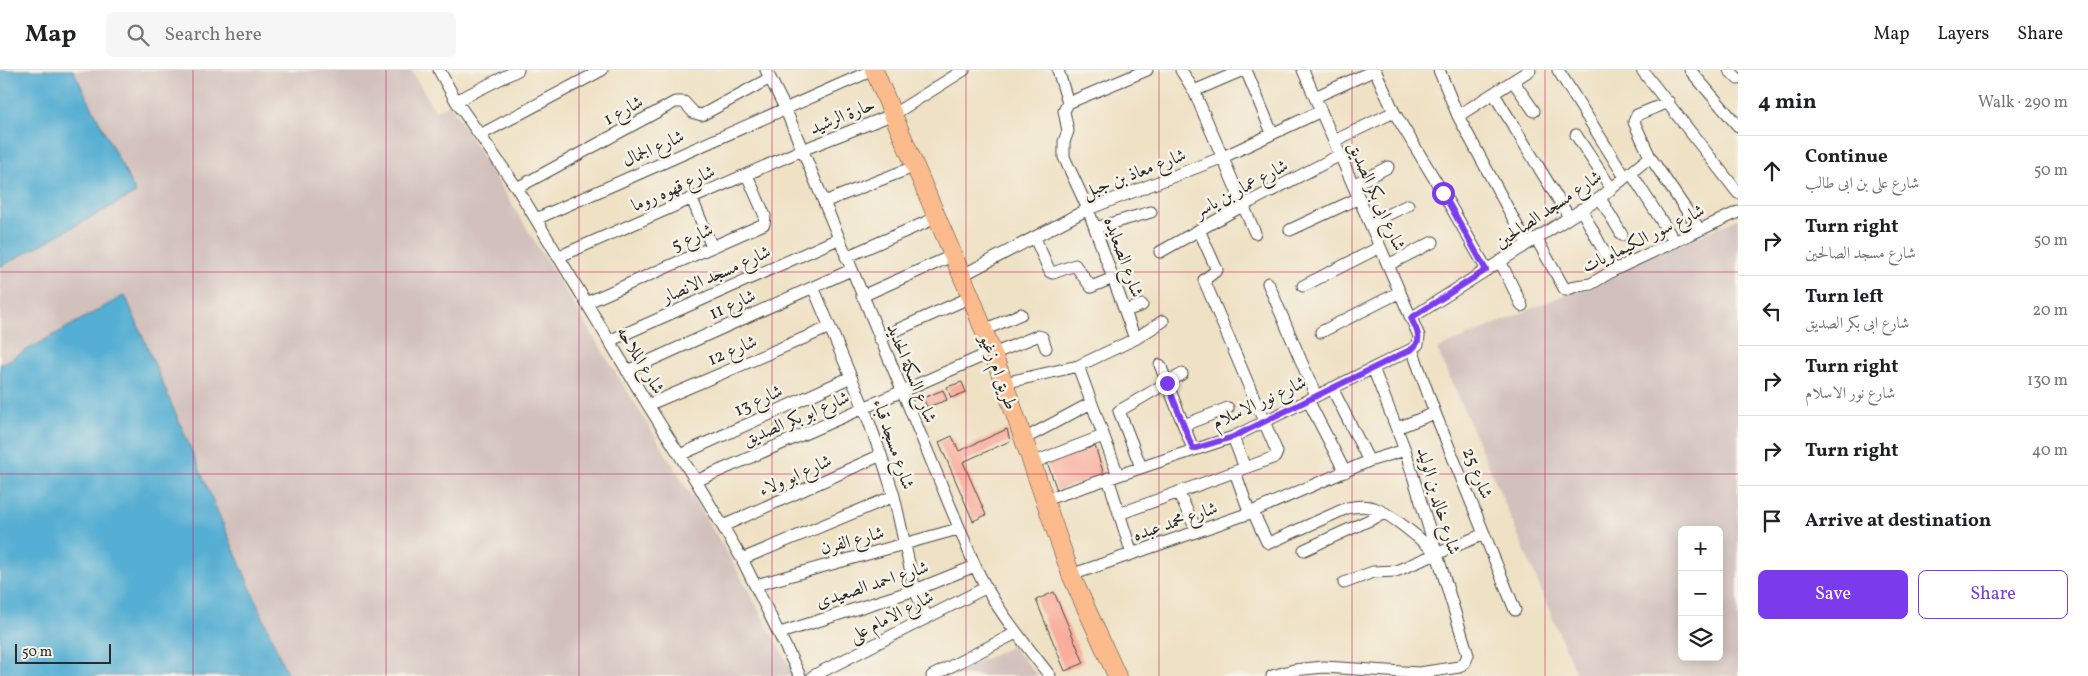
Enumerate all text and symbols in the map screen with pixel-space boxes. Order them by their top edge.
search box [106,12,456,57]
text: Map [25,18,76,52]
icon: search [124,21,152,49]
text: Search here [164,22,262,48]
text: Map [1873,22,1909,47]
text: Layers [1937,22,1989,47]
text: Share [2017,22,2063,47]
text: 4 min [1758,88,1817,117]
street label: شارع 1 [599,90,649,133]
text: Walk · 290 m [1978,92,2068,114]
street label: حارة الرشيد [806,93,879,142]
street label: شارع الجمال [619,125,689,175]
street label: شارع ابى بكر الصديق [1339,138,1411,256]
street label: شارع معاذ بن جبل [1079,143,1190,207]
text: Continue [1805,144,1888,170]
street label: شارع عمار بن ياسر [1189,154,1294,226]
icon: ahead [1758,157,1786,185]
street label: شارع قهوه روما [628,160,720,220]
text: 50 m [2034,160,2068,182]
street label: شارع مسجد الصالحين [1490,165,1608,256]
text: شارع على بن ابى طالب [1805,173,1919,195]
route start [1432,182,1455,205]
street label: شارع سور الكيماويات [1578,199,1710,281]
street label: شارع الصعايده [1096,214,1149,302]
text: Turn right [1805,214,1898,240]
street label: شارع 5 [668,218,718,260]
icon: right [1758,227,1786,255]
text: 50 m [2034,230,2068,252]
street label: شارع مسجد الانصار [656,240,776,312]
text: شارع مسجد الصالحين [1805,243,1916,265]
street label: شارع 11 [705,284,760,328]
text: Turn left [1805,284,1884,310]
icon: left [1758,297,1786,325]
text: 20 m [2033,300,2068,322]
text: شارع ابى بكر الصديق [1805,313,1909,335]
street label: شارع السكة الحديد [878,320,942,428]
street label: شارع الملاحه [609,322,670,400]
street label: طريق ام زغيو [970,329,1023,414]
street label: شارع 12 [704,330,762,374]
text: Turn right [1805,354,1898,380]
icon: right [1758,367,1786,395]
text: 130 m [2027,370,2068,392]
street label: شارع نور الاسلام [1208,371,1312,438]
route end [1156,372,1179,395]
street label: شارع 13 [730,379,787,424]
text: شارع نور الاسلام [1805,383,1895,405]
street label: شارع ابو بكر الصديق [739,386,854,454]
street label: شارع مسجد قباء [864,396,920,494]
icon: right [1758,437,1786,465]
text: Turn right [1805,438,1898,464]
text: 40 m [2032,440,2068,462]
street label: شارع 25 [1454,444,1498,503]
street label: شارع خالد بن الوليد [1408,445,1466,559]
street label: شارع ابو ولاء [755,449,837,504]
street label: شارع محمد عبده [1130,496,1222,550]
icon: arrive [1758,507,1786,535]
text: Arrive at destination [1805,508,1991,534]
street label: شارع الفرن [818,521,887,563]
map controls [1678,526,1723,661]
button: + [1678,526,1723,571]
street label: شارع احمد الصعيدى [813,555,932,616]
button: Save [1758,570,1908,619]
button: Share [1918,570,2068,619]
button: − [1678,571,1723,616]
street label: شارع الامام على [845,585,939,651]
button: layers [1678,616,1723,661]
scale bar [15,641,111,664]
text: 50 m [22,643,52,662]

